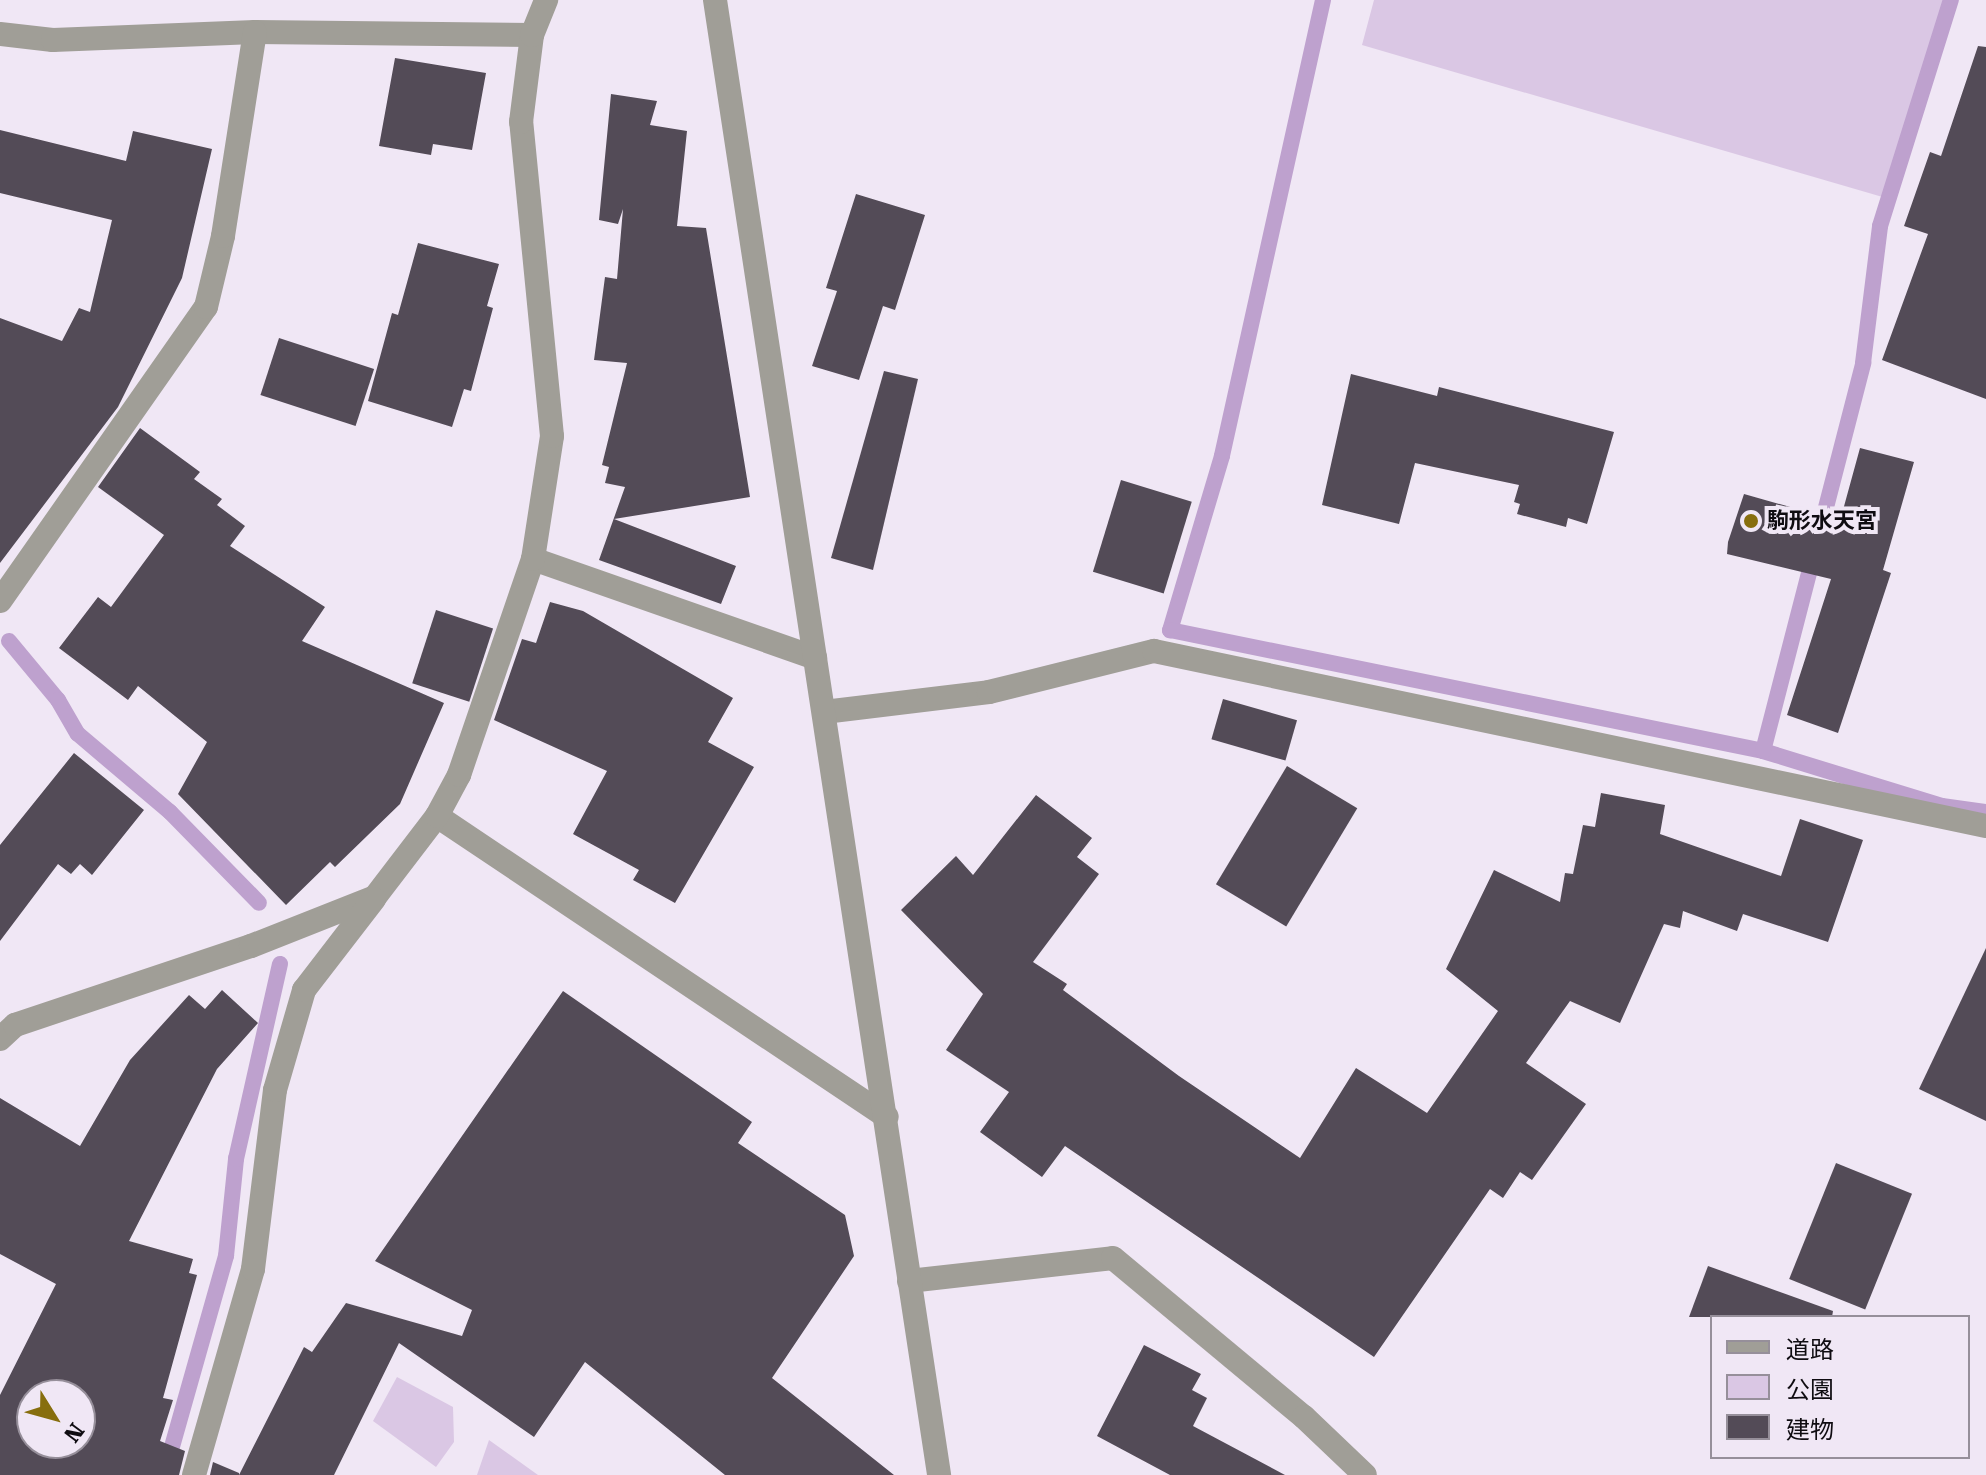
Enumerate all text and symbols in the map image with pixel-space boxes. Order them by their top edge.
place label: 駒形水天宮 [1767,508,1877,534]
marker: 駒形水天宮 [1742,512,1760,530]
legend [1710,1315,1970,1459]
text: 道路 [1786,1336,1834,1364]
text: 公園 [1786,1376,1834,1404]
north arrow [16,1379,96,1459]
text: 建物 [1786,1416,1834,1444]
text: N [59,1418,89,1447]

